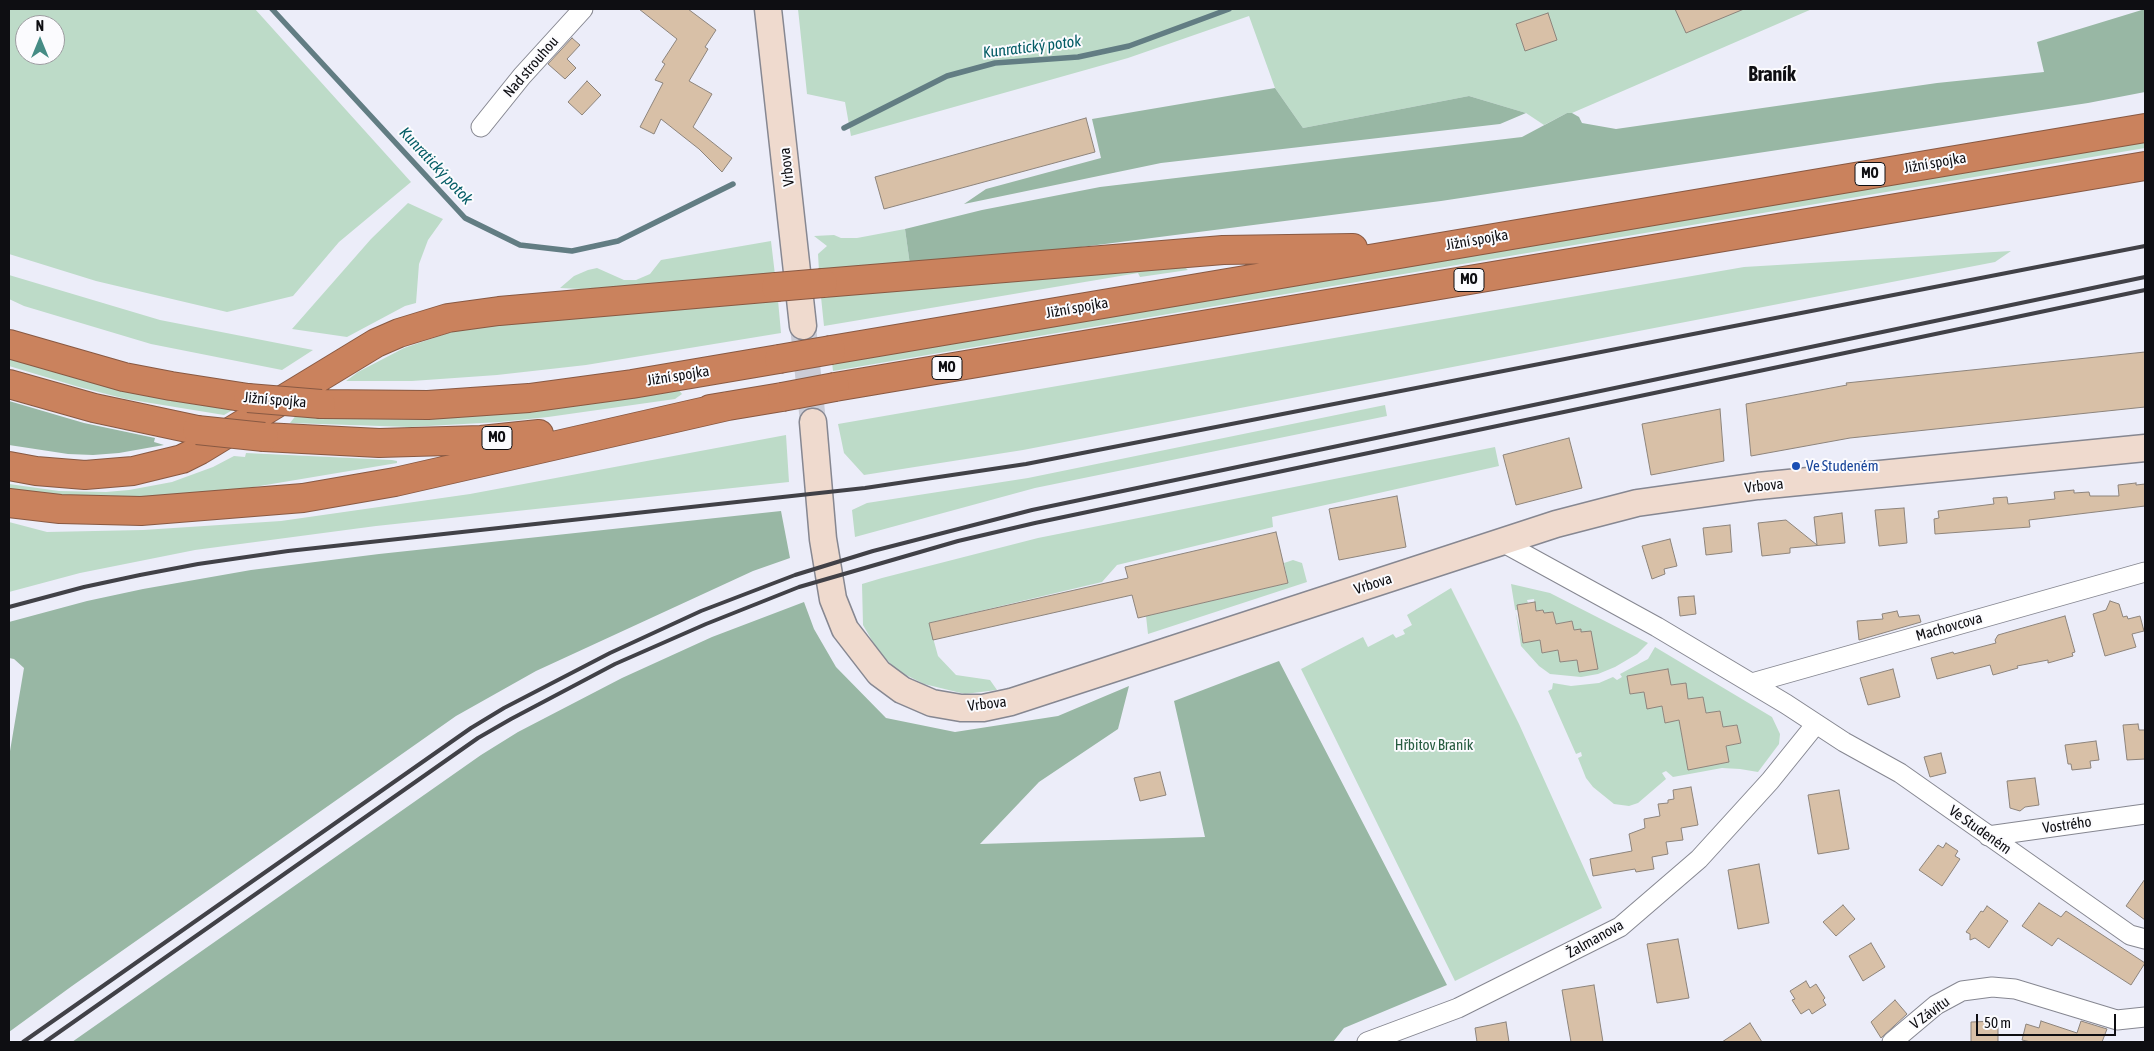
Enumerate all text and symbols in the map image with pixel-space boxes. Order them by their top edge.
north arrow [15,15,65,65]
text: N [36,18,44,34]
water label: Kunratický potok [982,31,1082,63]
street label: Nad strouhou [500,33,562,101]
district label: Braník [1748,63,1796,87]
water label: Kunratický potok [395,123,477,209]
street label: Vrbova [776,147,798,187]
street label: Jižní spojka [1902,149,1968,177]
road number: MO [1855,162,1885,185]
street label: Jižní spojka [1444,226,1510,254]
road number: MO [1454,268,1484,292]
street label: Jižní spojka [1044,294,1110,322]
road number: MO [932,356,962,379]
street label: Jižní spojka [646,362,710,390]
street label: Jižní spojka [243,388,307,412]
road number: MO [482,426,512,449]
place label: Ve Studeném [1806,457,1878,475]
marker: Ve Studeném [1790,460,1802,472]
street label: Vrbova [1744,475,1784,497]
street label: Vrbova [1352,569,1394,599]
street label: Machovcova [1914,609,1984,645]
street label: Vrbova [967,693,1007,715]
park label: Hřbitov Braník [1395,736,1473,754]
street label: Ve Studeném [1945,802,2015,858]
street label: Vostrého [2041,813,2093,837]
street label: Žalmanova [1563,916,1627,962]
street label: V Závitu [1907,993,1953,1033]
scale bar [1979,1004,2119,1036]
text: 50 m [1984,1014,2011,1031]

